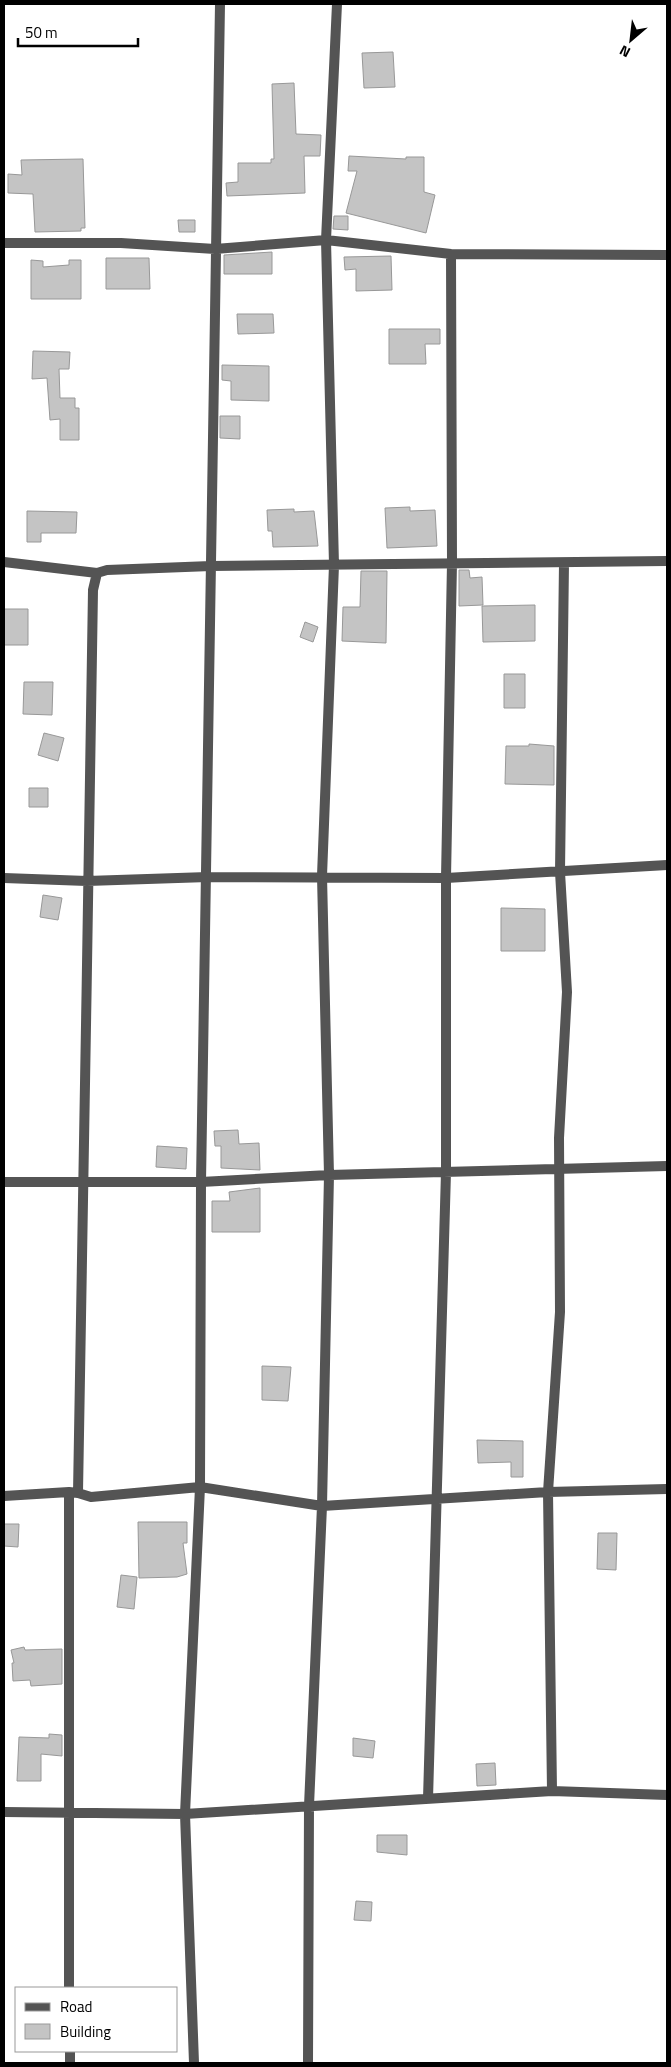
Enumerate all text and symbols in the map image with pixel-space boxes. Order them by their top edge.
scale bar [18,15,138,47]
north arrow [606,15,656,65]
text: 50 m [25,21,58,44]
text: N [615,40,634,63]
legend [15,1987,178,2052]
text: Road [60,1995,92,2018]
text: Building [60,2020,111,2043]

